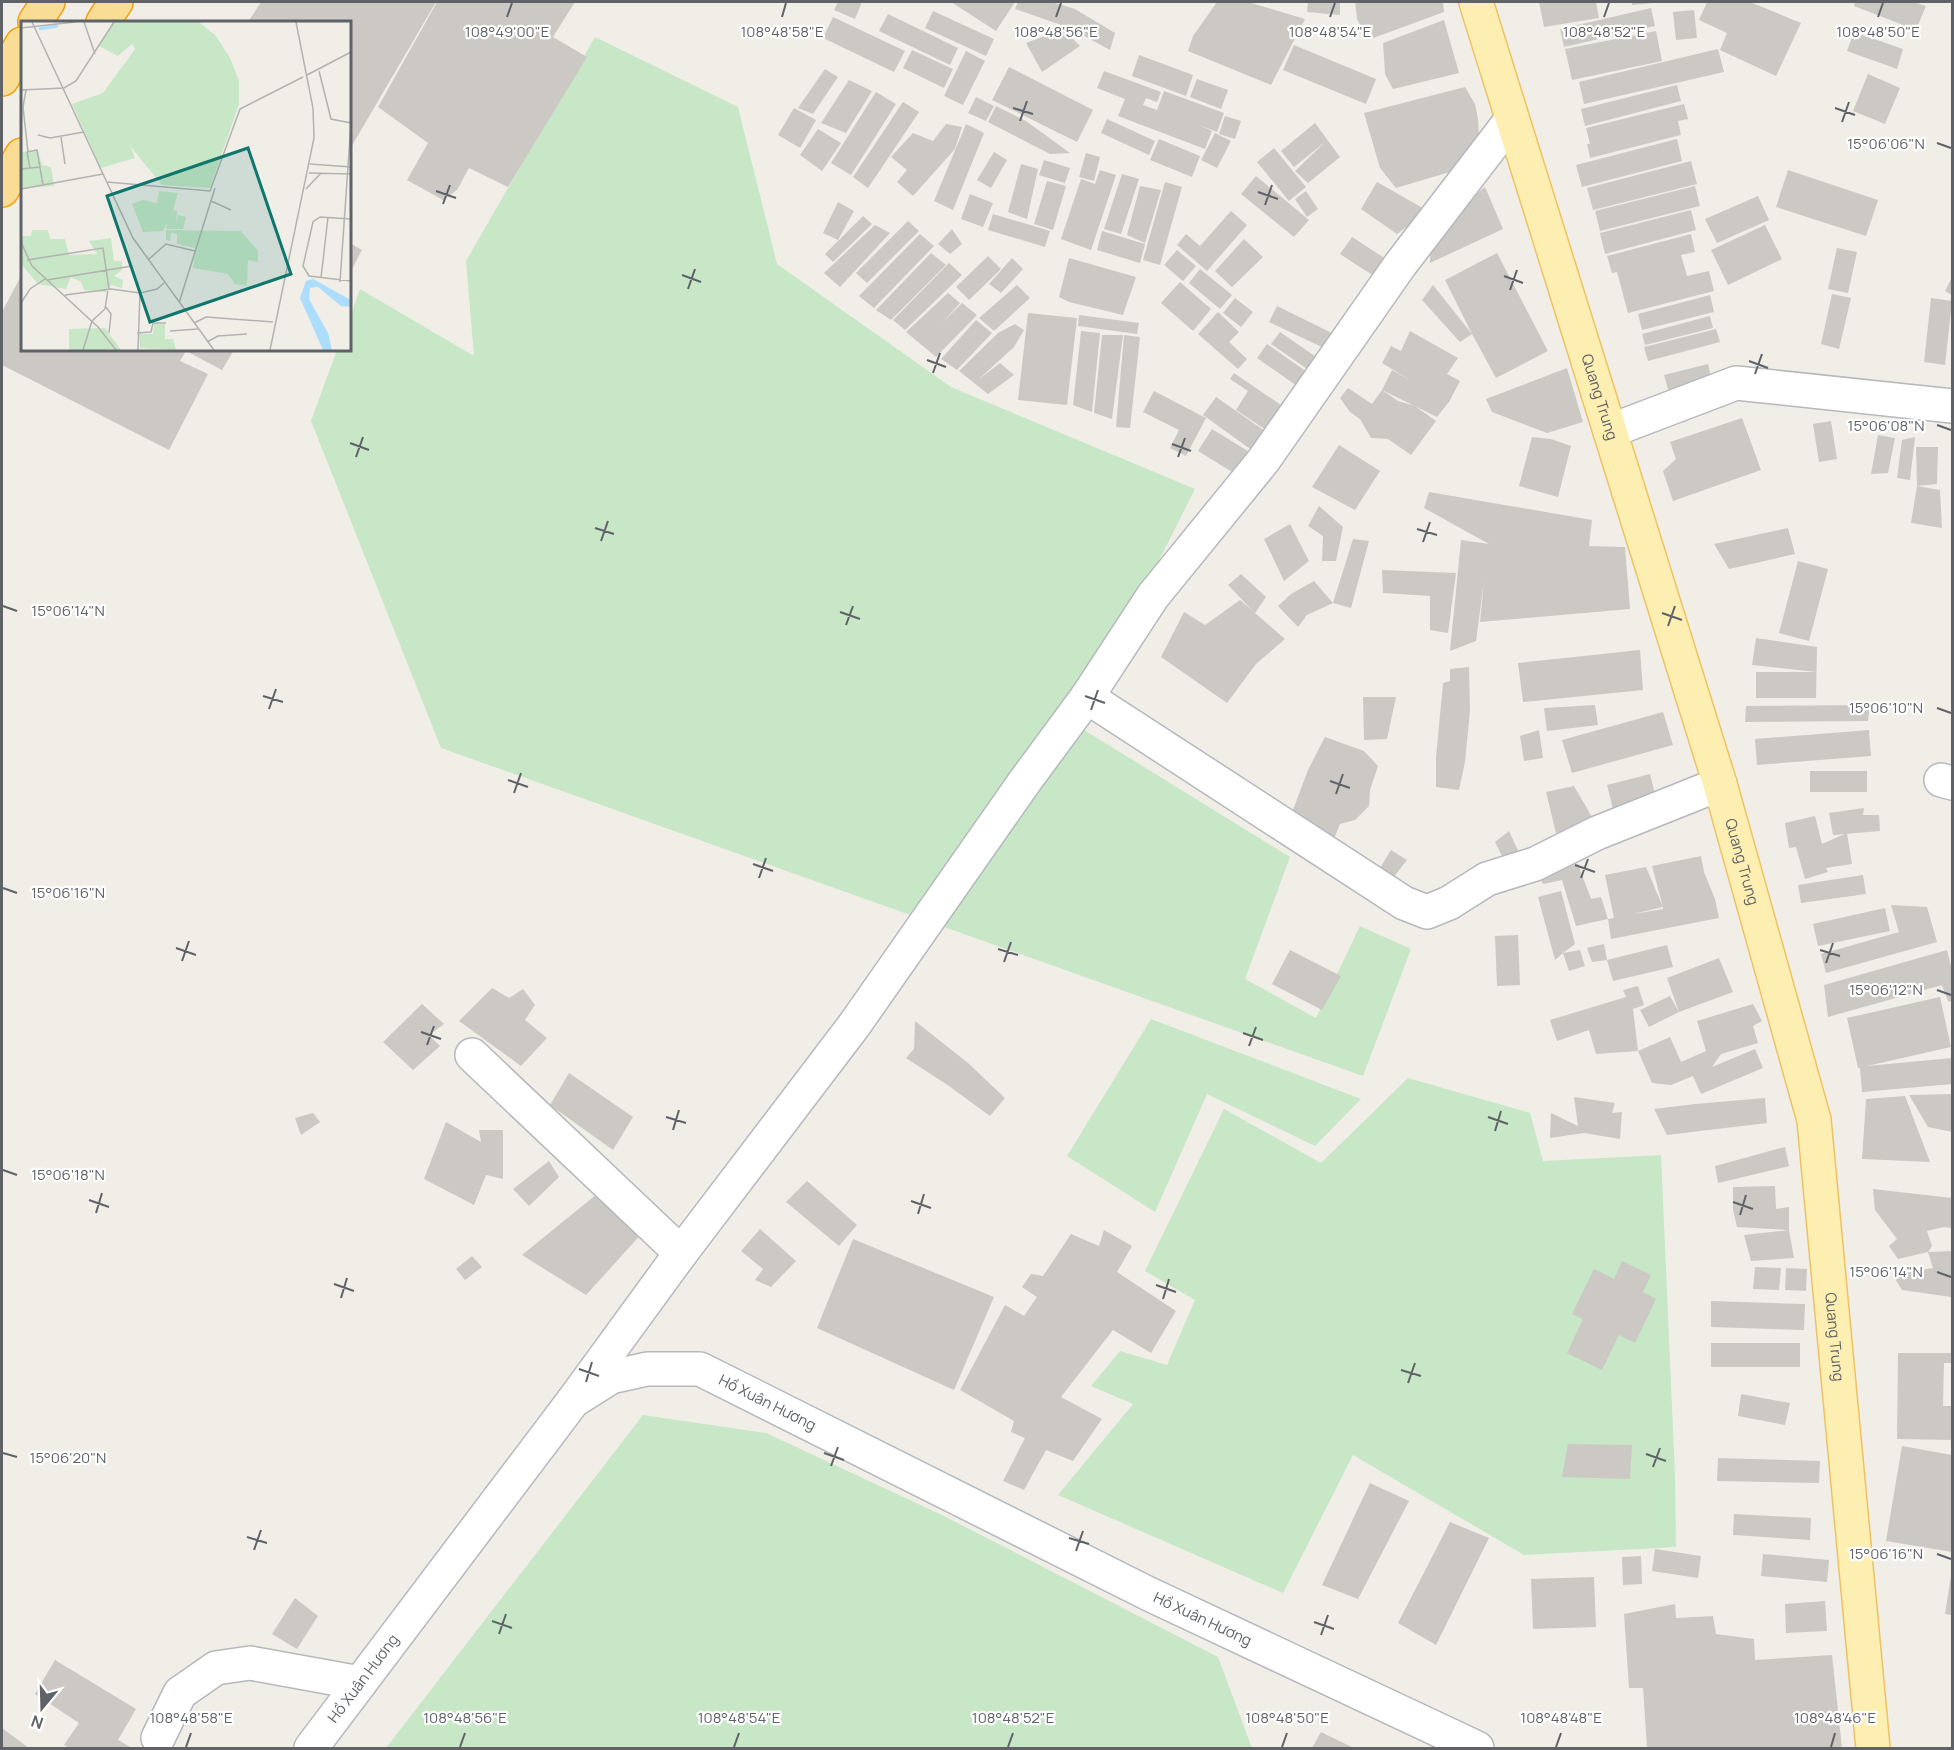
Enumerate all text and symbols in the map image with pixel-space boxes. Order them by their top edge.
inset map [21,21,351,351]
text: 108°49'00"E [465,21,549,42]
text: 108°48'58"E [740,21,824,42]
text: 108°48'56"E [1014,21,1098,42]
text: 108°48'54"E [1289,21,1371,42]
text: 108°48'52"E [1563,21,1645,42]
text: 108°48'50"E [1836,21,1920,42]
text: 15°06'06"N [1847,133,1925,154]
street label: Quang Trung [1576,351,1623,443]
text: 15°06'08"N [1848,415,1924,436]
text: 15°06'14"N [31,600,105,621]
text: 15°06'10"N [1849,697,1923,718]
street label: Quang Trung [1720,816,1764,908]
text: 15°06'16"N [31,882,105,903]
text: 15°06'12"N [1849,979,1923,1000]
text: 15°06'18"N [31,1164,105,1185]
text: 15°06'14"N [1849,1261,1923,1282]
street label: Quang Trung [1820,1291,1850,1382]
street label: Hồ Xuân Hương [715,1369,820,1436]
text: 15°06'20"N [30,1447,106,1468]
text: 15°06'16"N [1849,1543,1923,1564]
street label: Hồ Xuân Hương [1150,1587,1255,1651]
street label: Hồ Xuân Hương [323,1630,403,1727]
north arrow [12,1678,72,1738]
text: 108°48'58"E [149,1707,233,1728]
text: 108°48'56"E [423,1707,507,1728]
text: 108°48'54"E [698,1707,780,1728]
text: 108°48'52"E [972,1707,1054,1728]
text: 108°48'50"E [1245,1707,1329,1728]
text: 108°48'48"E [1520,1707,1602,1728]
text: 108°48'46"E [1794,1707,1876,1728]
text: N [28,1710,46,1734]

